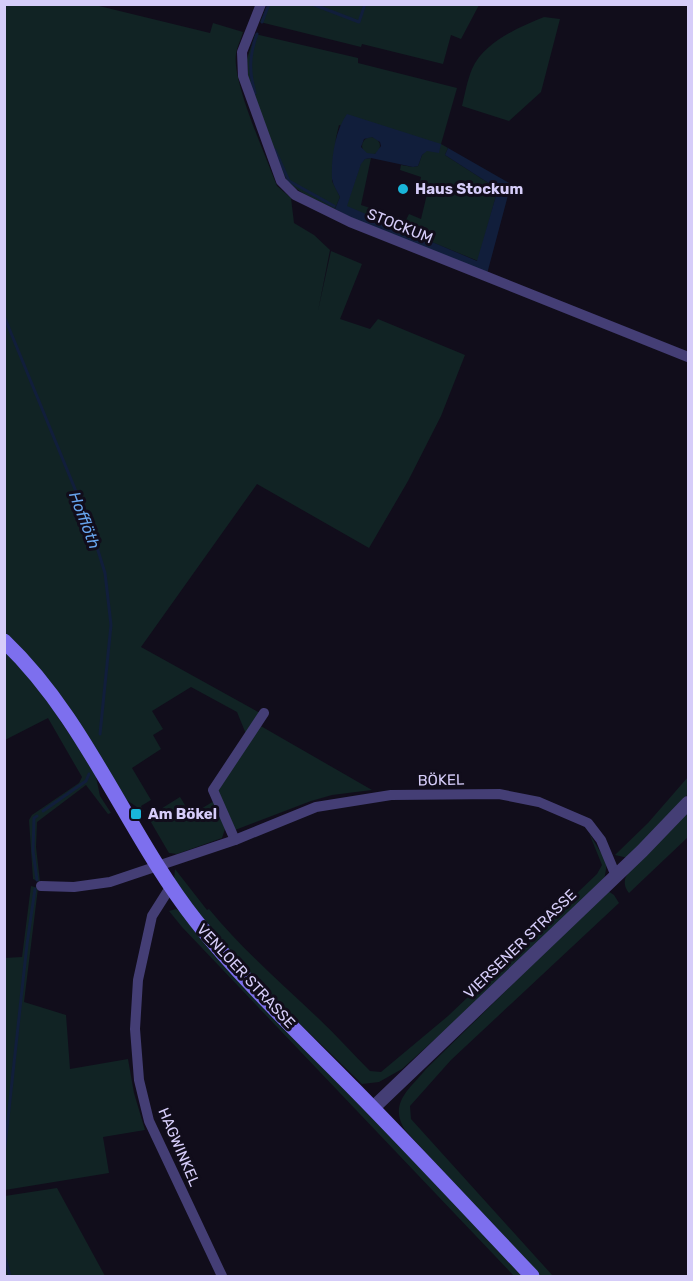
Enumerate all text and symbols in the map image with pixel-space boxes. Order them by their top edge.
place label: Haus Stockum [415,180,523,198]
marker: Haus Stockum [396,182,410,196]
street label: STOCKUM [365,205,435,247]
water label: Hofflöth [65,489,104,552]
street label: BÖKEL [417,771,465,789]
place label: Am Bökel [148,805,217,823]
marker: Am Bökel [129,807,143,821]
street label: VIERSENER STRASSE [460,886,580,1002]
street label: VENLOER STRASSE [193,920,299,1032]
street label: HAGWINKEL [154,1105,204,1190]

